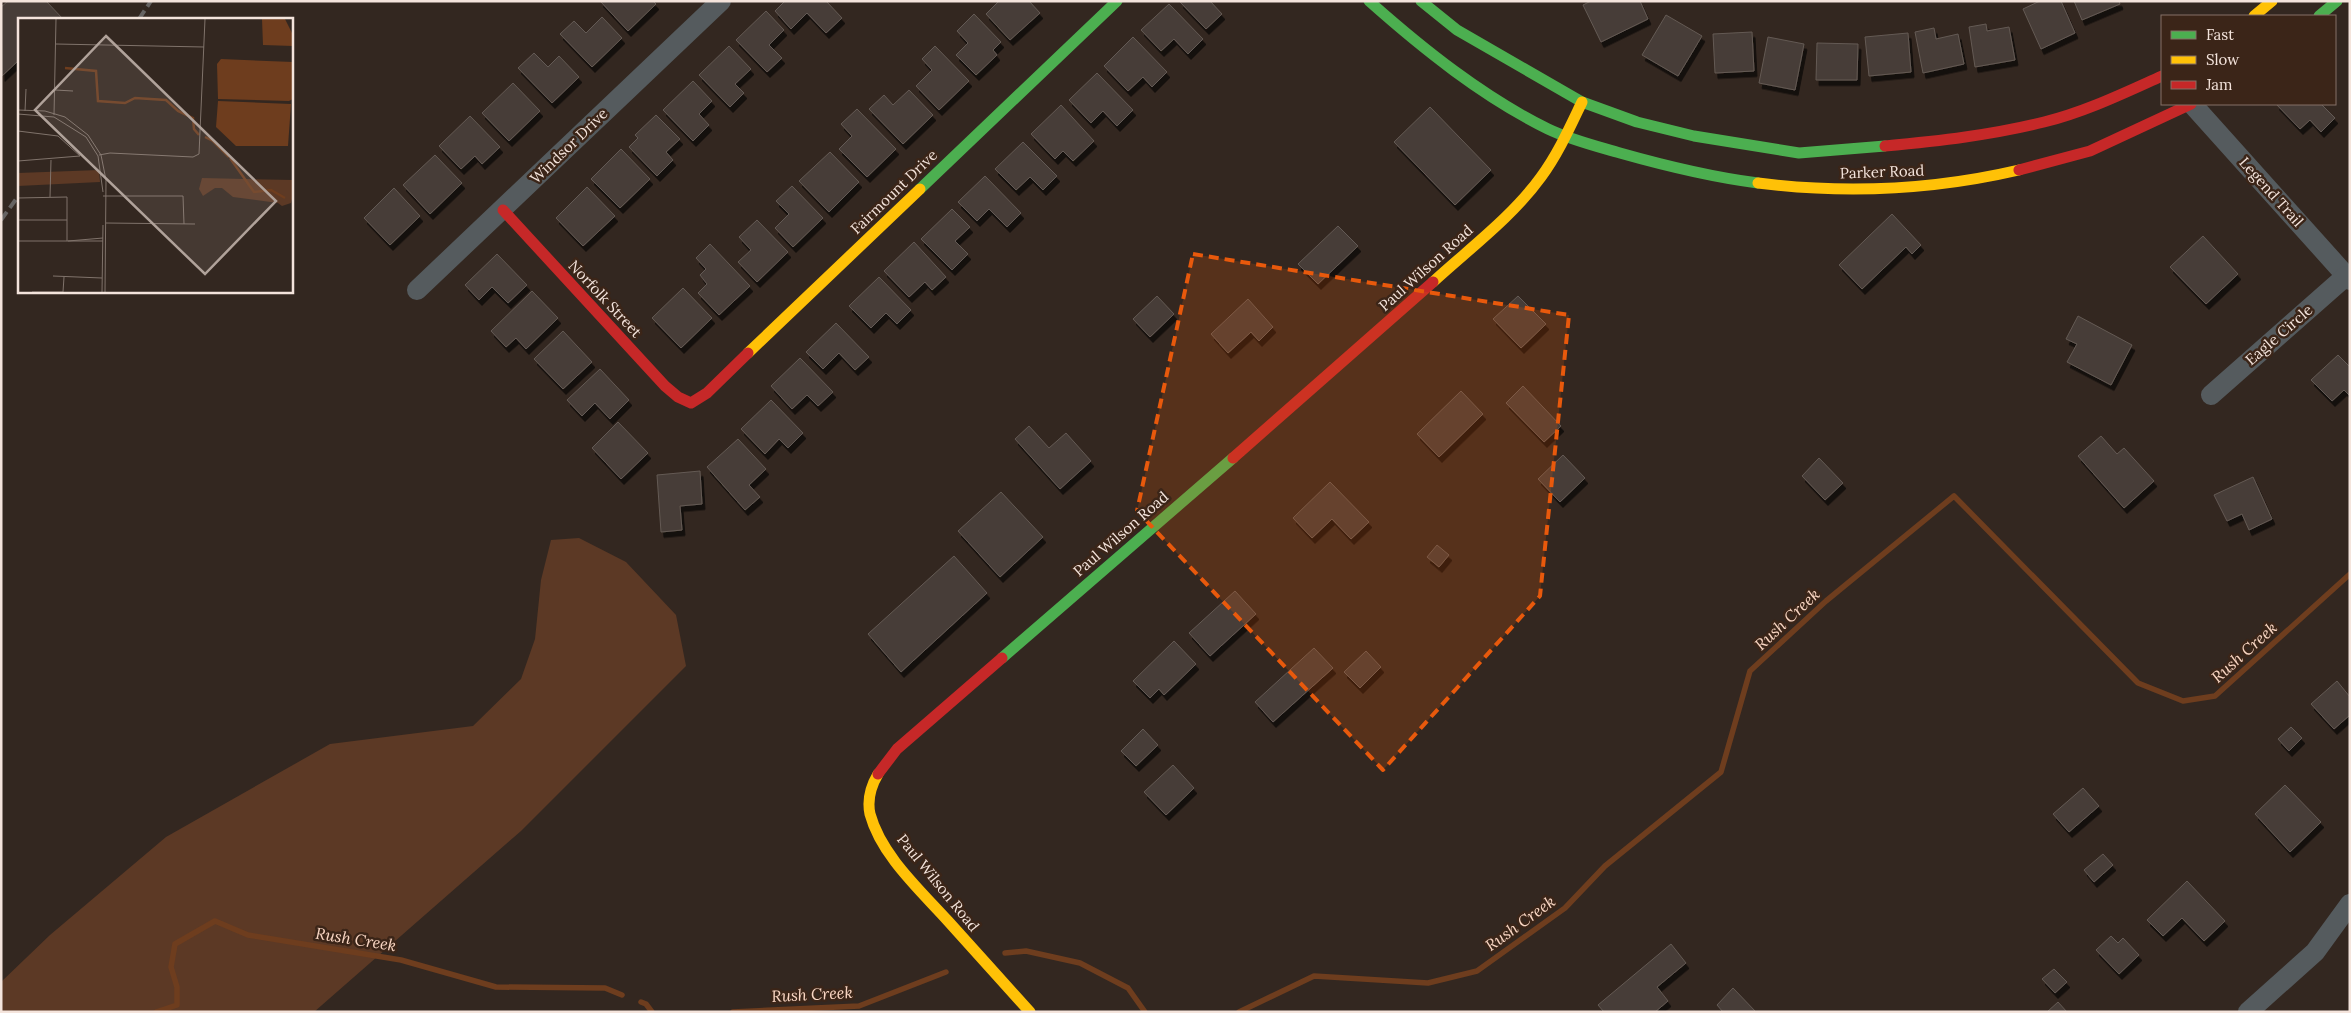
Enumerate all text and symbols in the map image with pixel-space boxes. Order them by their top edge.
legend [2161,15,2336,105]
inset map [18,18,292,292]
text: Fast [2206,25,2234,44]
text: Slow [2206,50,2239,69]
text: Jam [2205,75,2233,94]
street label: Windsor Drive [526,104,611,187]
street label: Fairmount Drive [846,145,941,238]
street label: Legend Trail [2235,153,2308,230]
street label: Parker Road [1839,161,1925,182]
street label: Paul Wilson Road [1375,220,1477,315]
street label: Norfolk Street [565,256,646,341]
street label: Eagle Circle [2241,300,2316,369]
street label: Paul Wilson Road [1069,487,1172,580]
water label: Rush Creek [1750,584,1824,654]
water label: Rush Creek [2207,617,2281,687]
street label: Paul Wilson Road [893,830,984,935]
water label: Rush Creek [1481,891,1559,955]
water label: Rush Creek [314,923,398,955]
water label: Rush Creek [771,982,853,1006]

